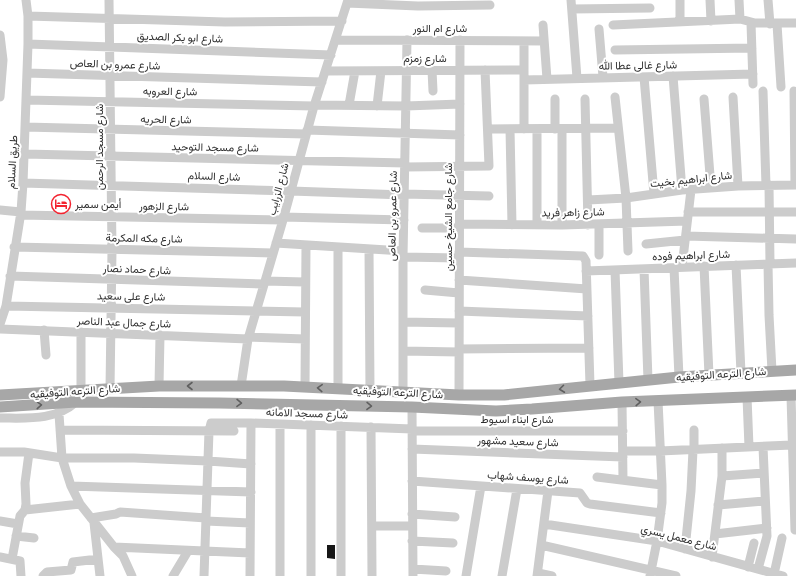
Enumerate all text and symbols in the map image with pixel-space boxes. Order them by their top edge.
street label: شارع ام النور [412,21,467,36]
street label: شارع ابو بكر الصديق [137,28,224,47]
street label: شارع زمزم [403,51,447,66]
street label: شارع عمرو بن العاص [70,55,161,74]
street label: شارع غالى عطا الله [599,57,678,74]
street label: شارع العروبه [143,84,198,99]
street label: شارع مسجد الرحمن [92,103,107,190]
street label: شارع الحريه [140,112,192,127]
street label: طريق السلام [4,135,21,189]
street label: شارع مسجد التوحيد [171,139,259,156]
street label: شارع الزرايب [264,161,293,217]
street label: شارع جامع الشيخ حسين [441,162,456,271]
street label: شارع السلام [187,168,241,185]
street label: شارع ابراهيم بخيت [649,168,733,191]
street label: شارع عمرو بن العاص [384,170,401,261]
hotel icon: أيمن سمير [50,193,72,215]
place label: أيمن سمير [74,197,122,211]
street label: شارع الزهور [138,199,189,214]
street label: شارع زاهر فريد [541,204,605,221]
street label: شارع مكه المكرمة [105,230,183,247]
street label: شارع ابراهيم فوده [652,247,731,264]
street label: شارع حماد نصار [102,261,172,278]
street label: شارع على سعيد [97,288,166,305]
street label: شارع جمال عبد الناصر [76,313,172,332]
street label: شارع الترعه التوفيقيه [675,364,767,385]
street label: شارع الترعه التوفيقيه [29,381,121,402]
one-way arrow [187,382,193,390]
one-way arrow [317,383,323,392]
street label: شارع الترعه التوفيقيه [352,383,444,402]
one-way arrow [559,385,565,394]
one-way arrow [635,398,641,406]
one-way arrow [236,399,242,407]
one-way arrow [36,400,42,409]
one-way arrow [366,402,372,410]
street label: شارع مسجد الامانه [266,405,349,422]
street label: شارع ابناء اسيوط [481,412,554,427]
street label: شارع سعيد مشهور [476,433,559,450]
street label: شارع يوسف شهاب [487,467,570,488]
street label: شارع معمل يسري [639,521,719,556]

